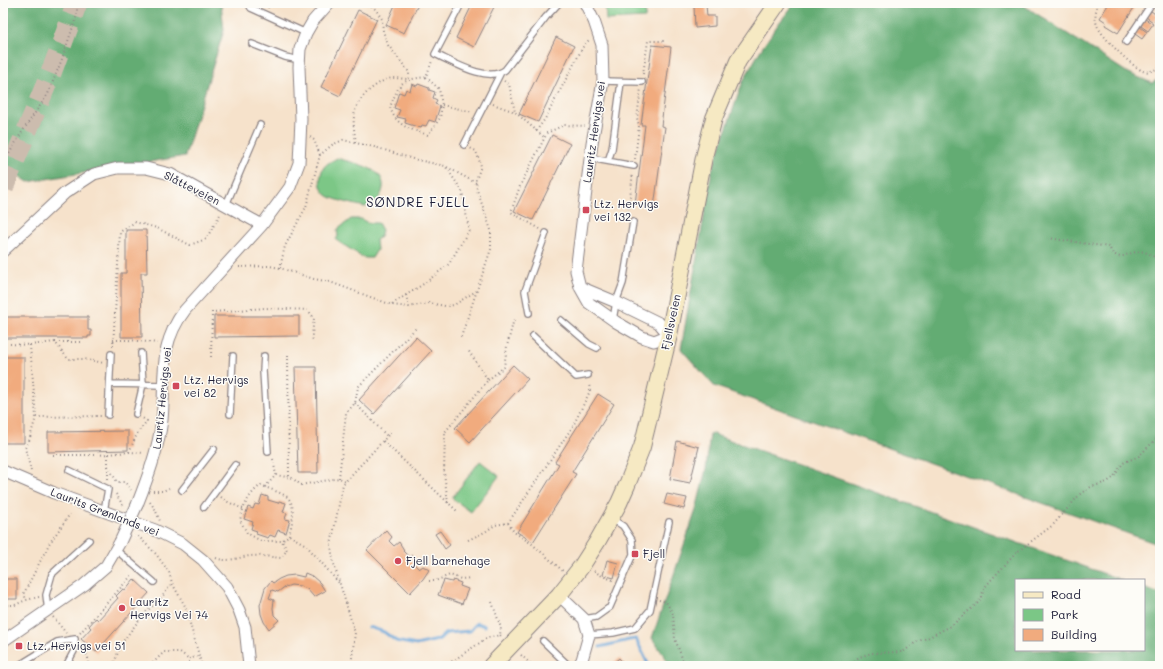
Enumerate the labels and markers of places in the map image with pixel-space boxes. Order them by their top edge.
place label: Ltz. Hervigs vei 132 [594,196,659,224]
marker: Ltz. Hervigs vei 132 [581,205,591,215]
place label: Ltz. Hervigs vei 82 [184,372,249,400]
marker: Ltz. Hervigs vei 82 [171,381,181,391]
place label: Fjell [643,546,665,561]
marker: Fjell [630,549,640,559]
place label: Fjell barnehage [406,553,490,568]
marker: Fjell barnehage [393,556,403,566]
place label: Lauritz Hervigs Vei 74 [130,594,208,622]
marker: Lauritz Hervigs Vei 74 [117,603,127,613]
place label: Ltz. Hervigs vei 51 [27,638,126,653]
marker: Ltz. Hervigs vei 51 [14,641,24,651]

